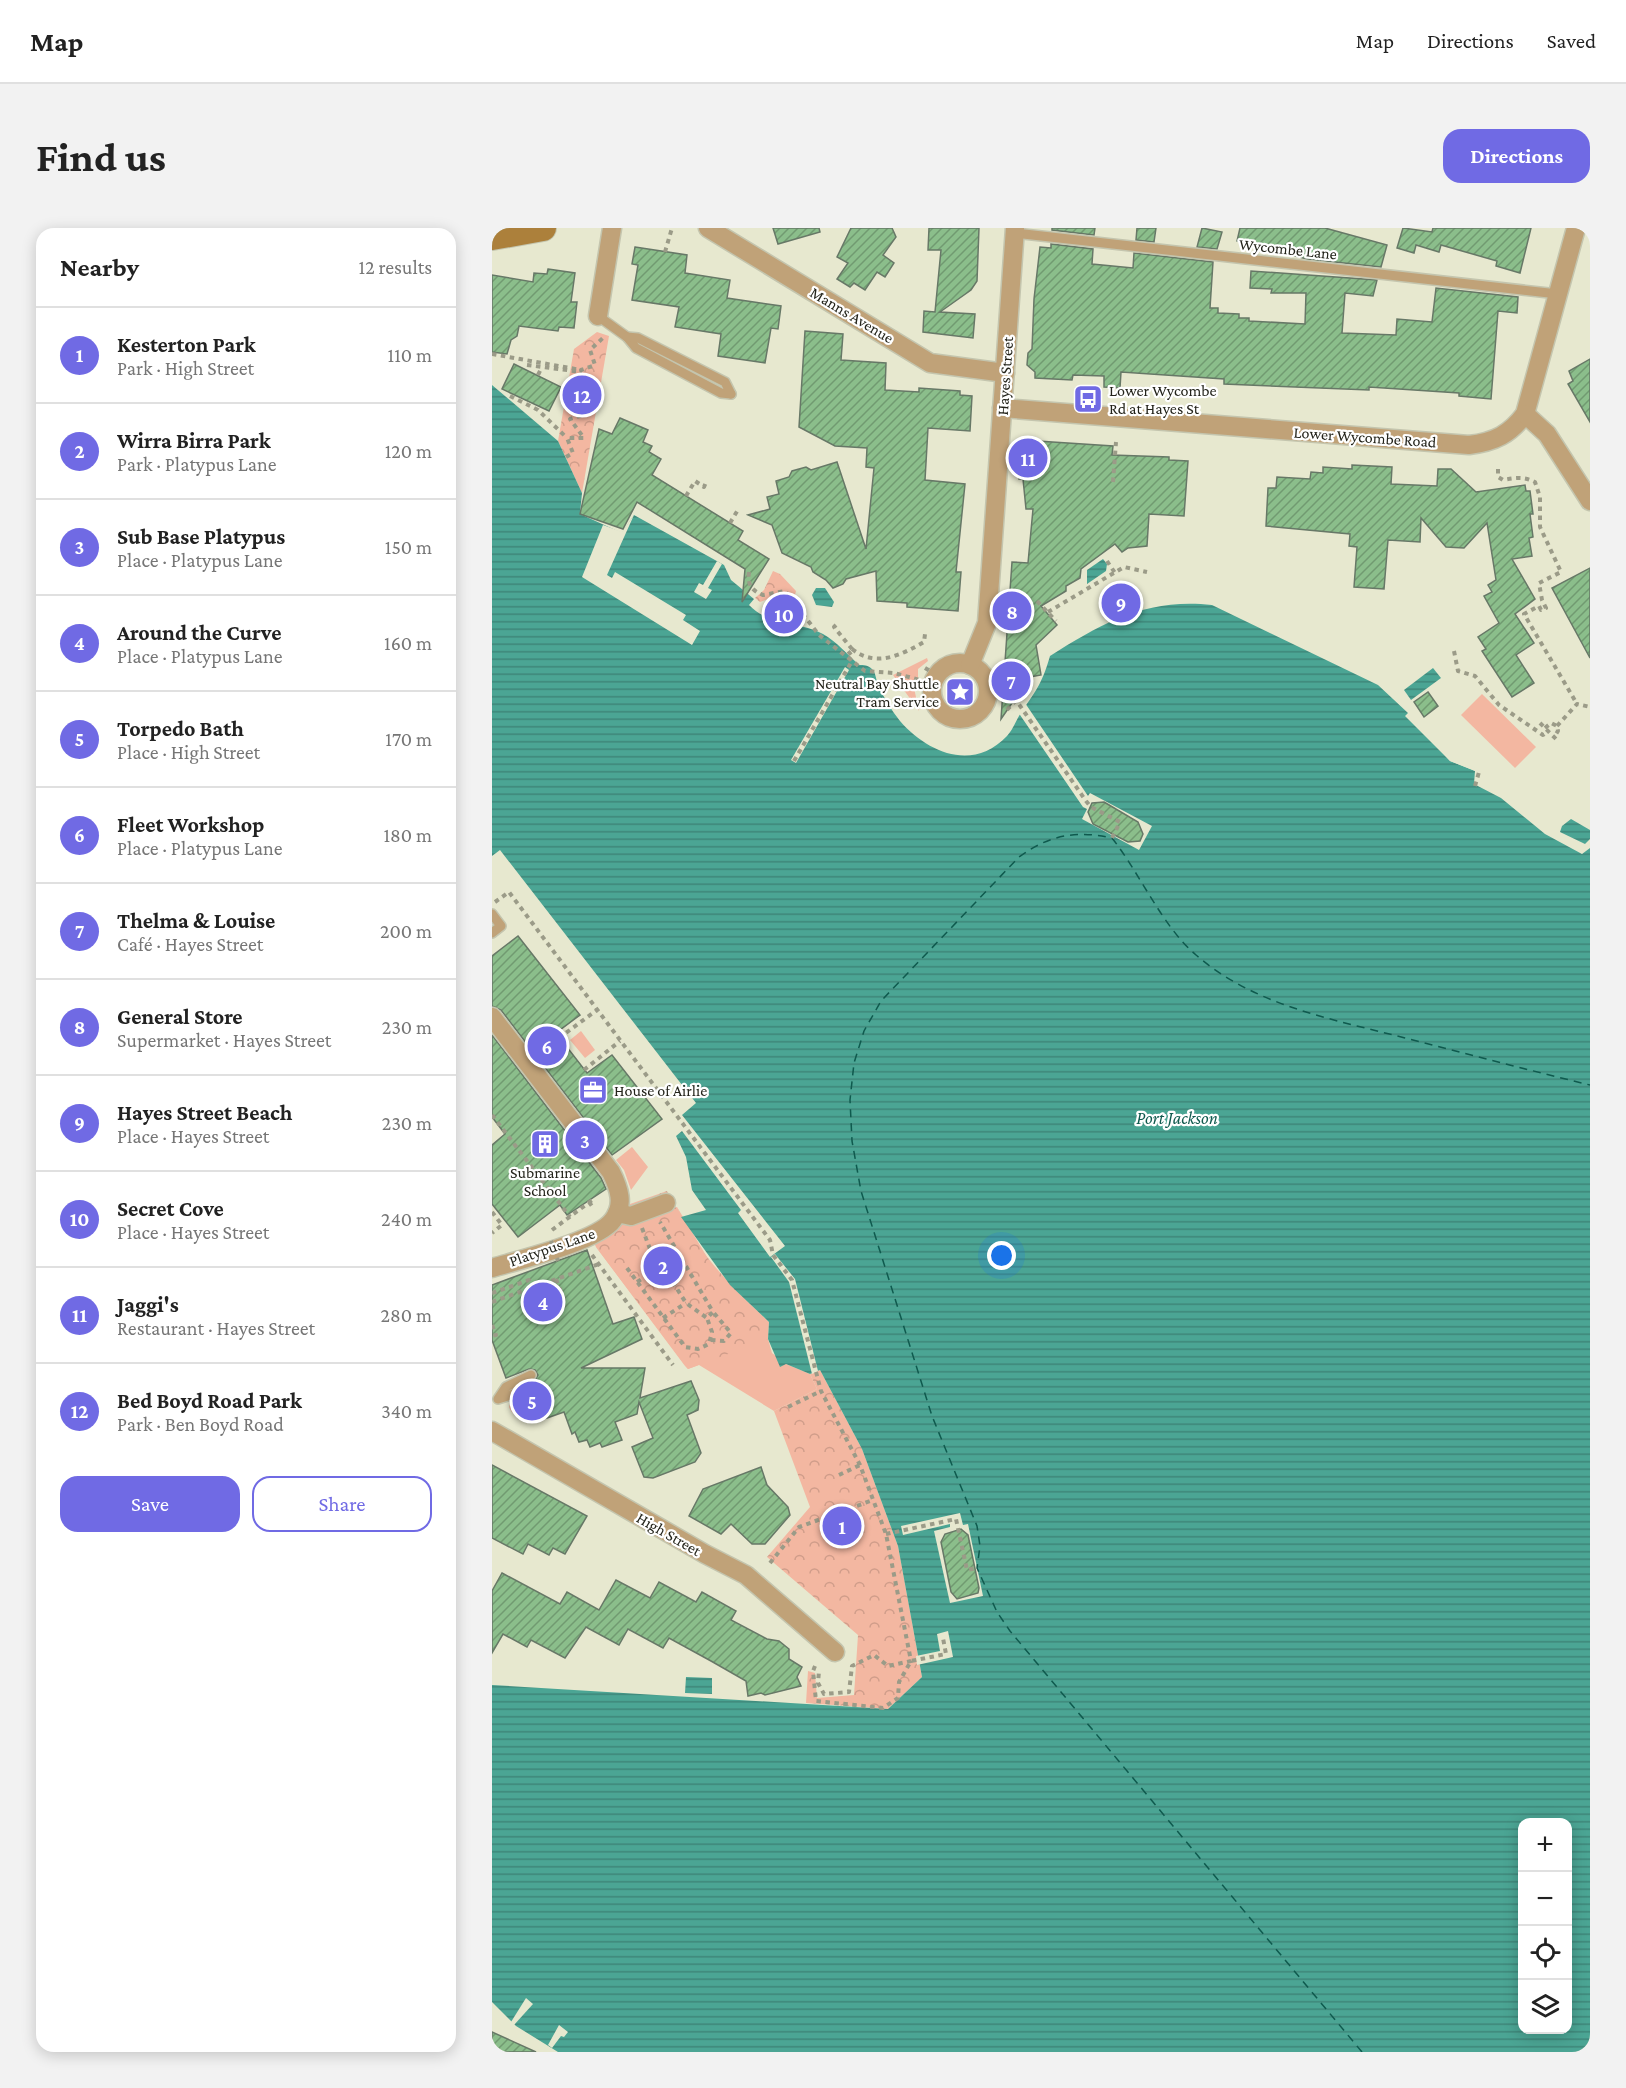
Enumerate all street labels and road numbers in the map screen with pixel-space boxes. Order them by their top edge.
street label: Wycombe Lane [1238,235,1338,264]
street label: Manns Avenue [807,283,897,347]
street label: Hayes Street [994,335,1017,416]
street label: Lower Wycombe Road [1293,424,1437,452]
street label: Platypus Lane [507,1224,597,1271]
street label: High Street [633,1509,705,1560]

